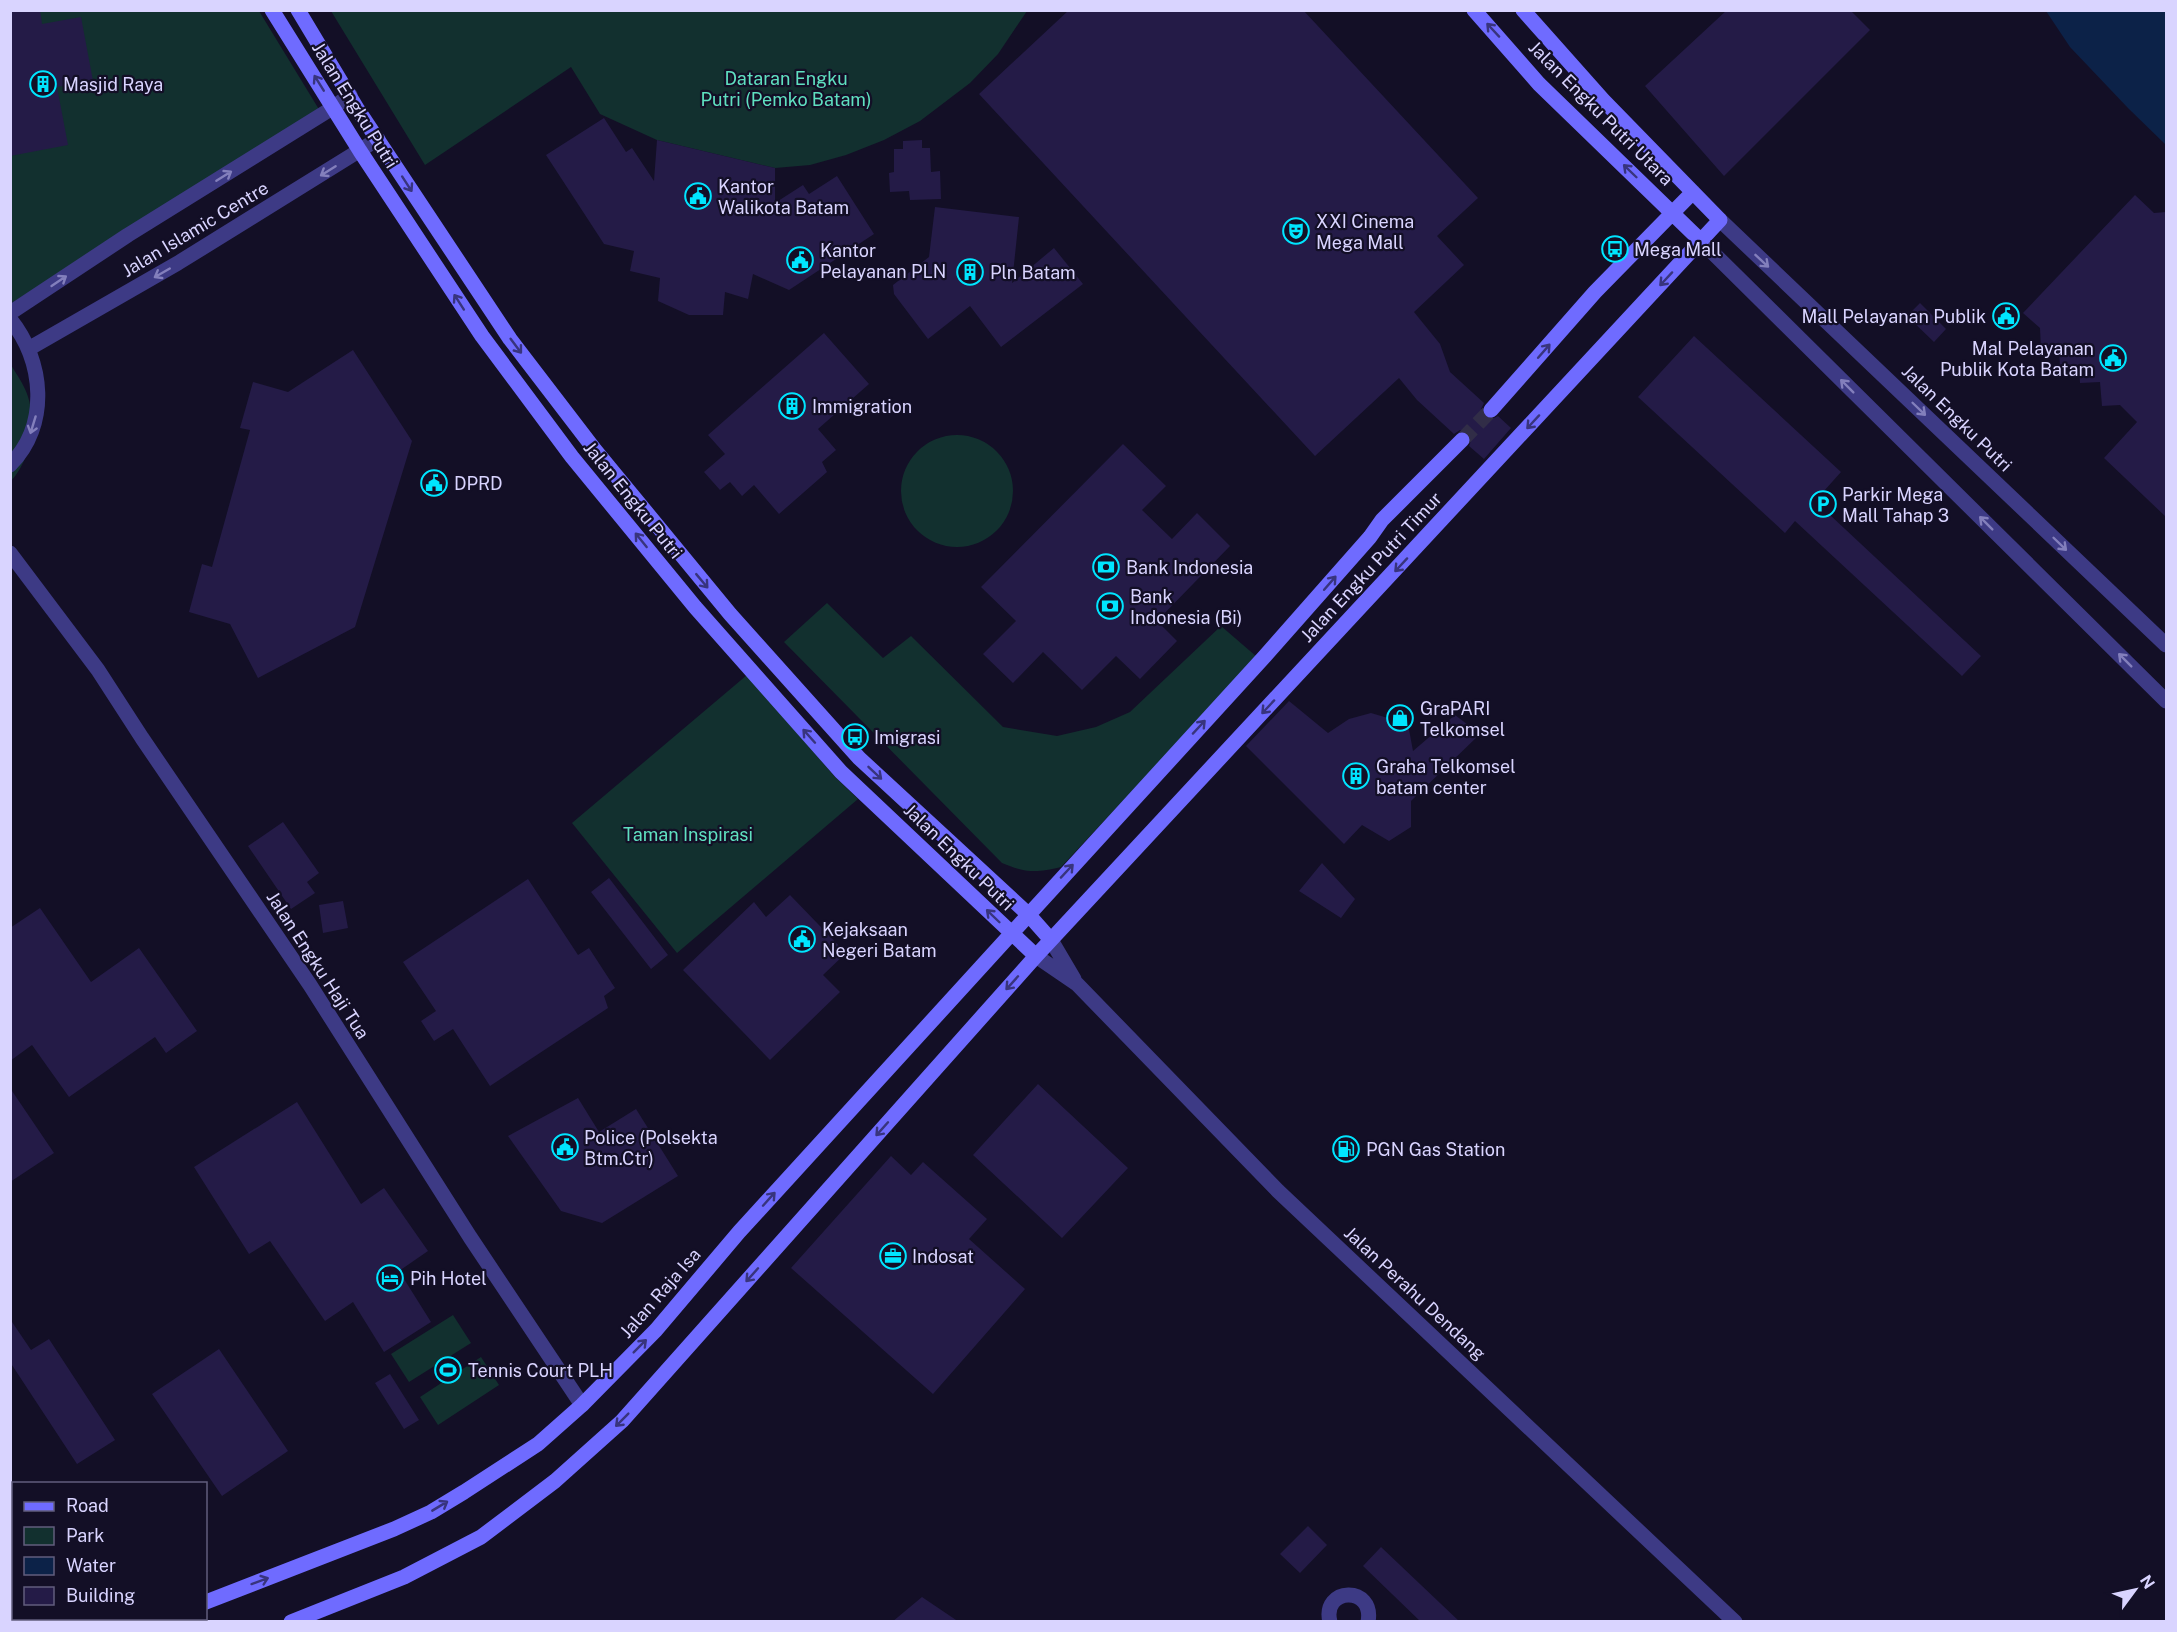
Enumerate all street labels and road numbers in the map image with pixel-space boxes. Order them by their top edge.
street label: Jalan Engku Putri Utara [1524,36,1678,190]
street label: Jalan Engku Putri [308,38,402,172]
street label: Jalan Islamic Centre [118,177,272,281]
street label: Jalan Engku Putri [1898,360,2016,476]
street label: Jalan Engku Putri [579,437,687,563]
street label: Jalan Engku Putri Timur [1296,488,1446,646]
street label: Jalan Engku Putri [900,799,1018,915]
street label: Jalan Engku Haji Tua [262,887,374,1043]
street label: Jalan Perahu Dendang [1340,1222,1490,1364]
street label: Jalan Raja Isa [615,1244,705,1342]

